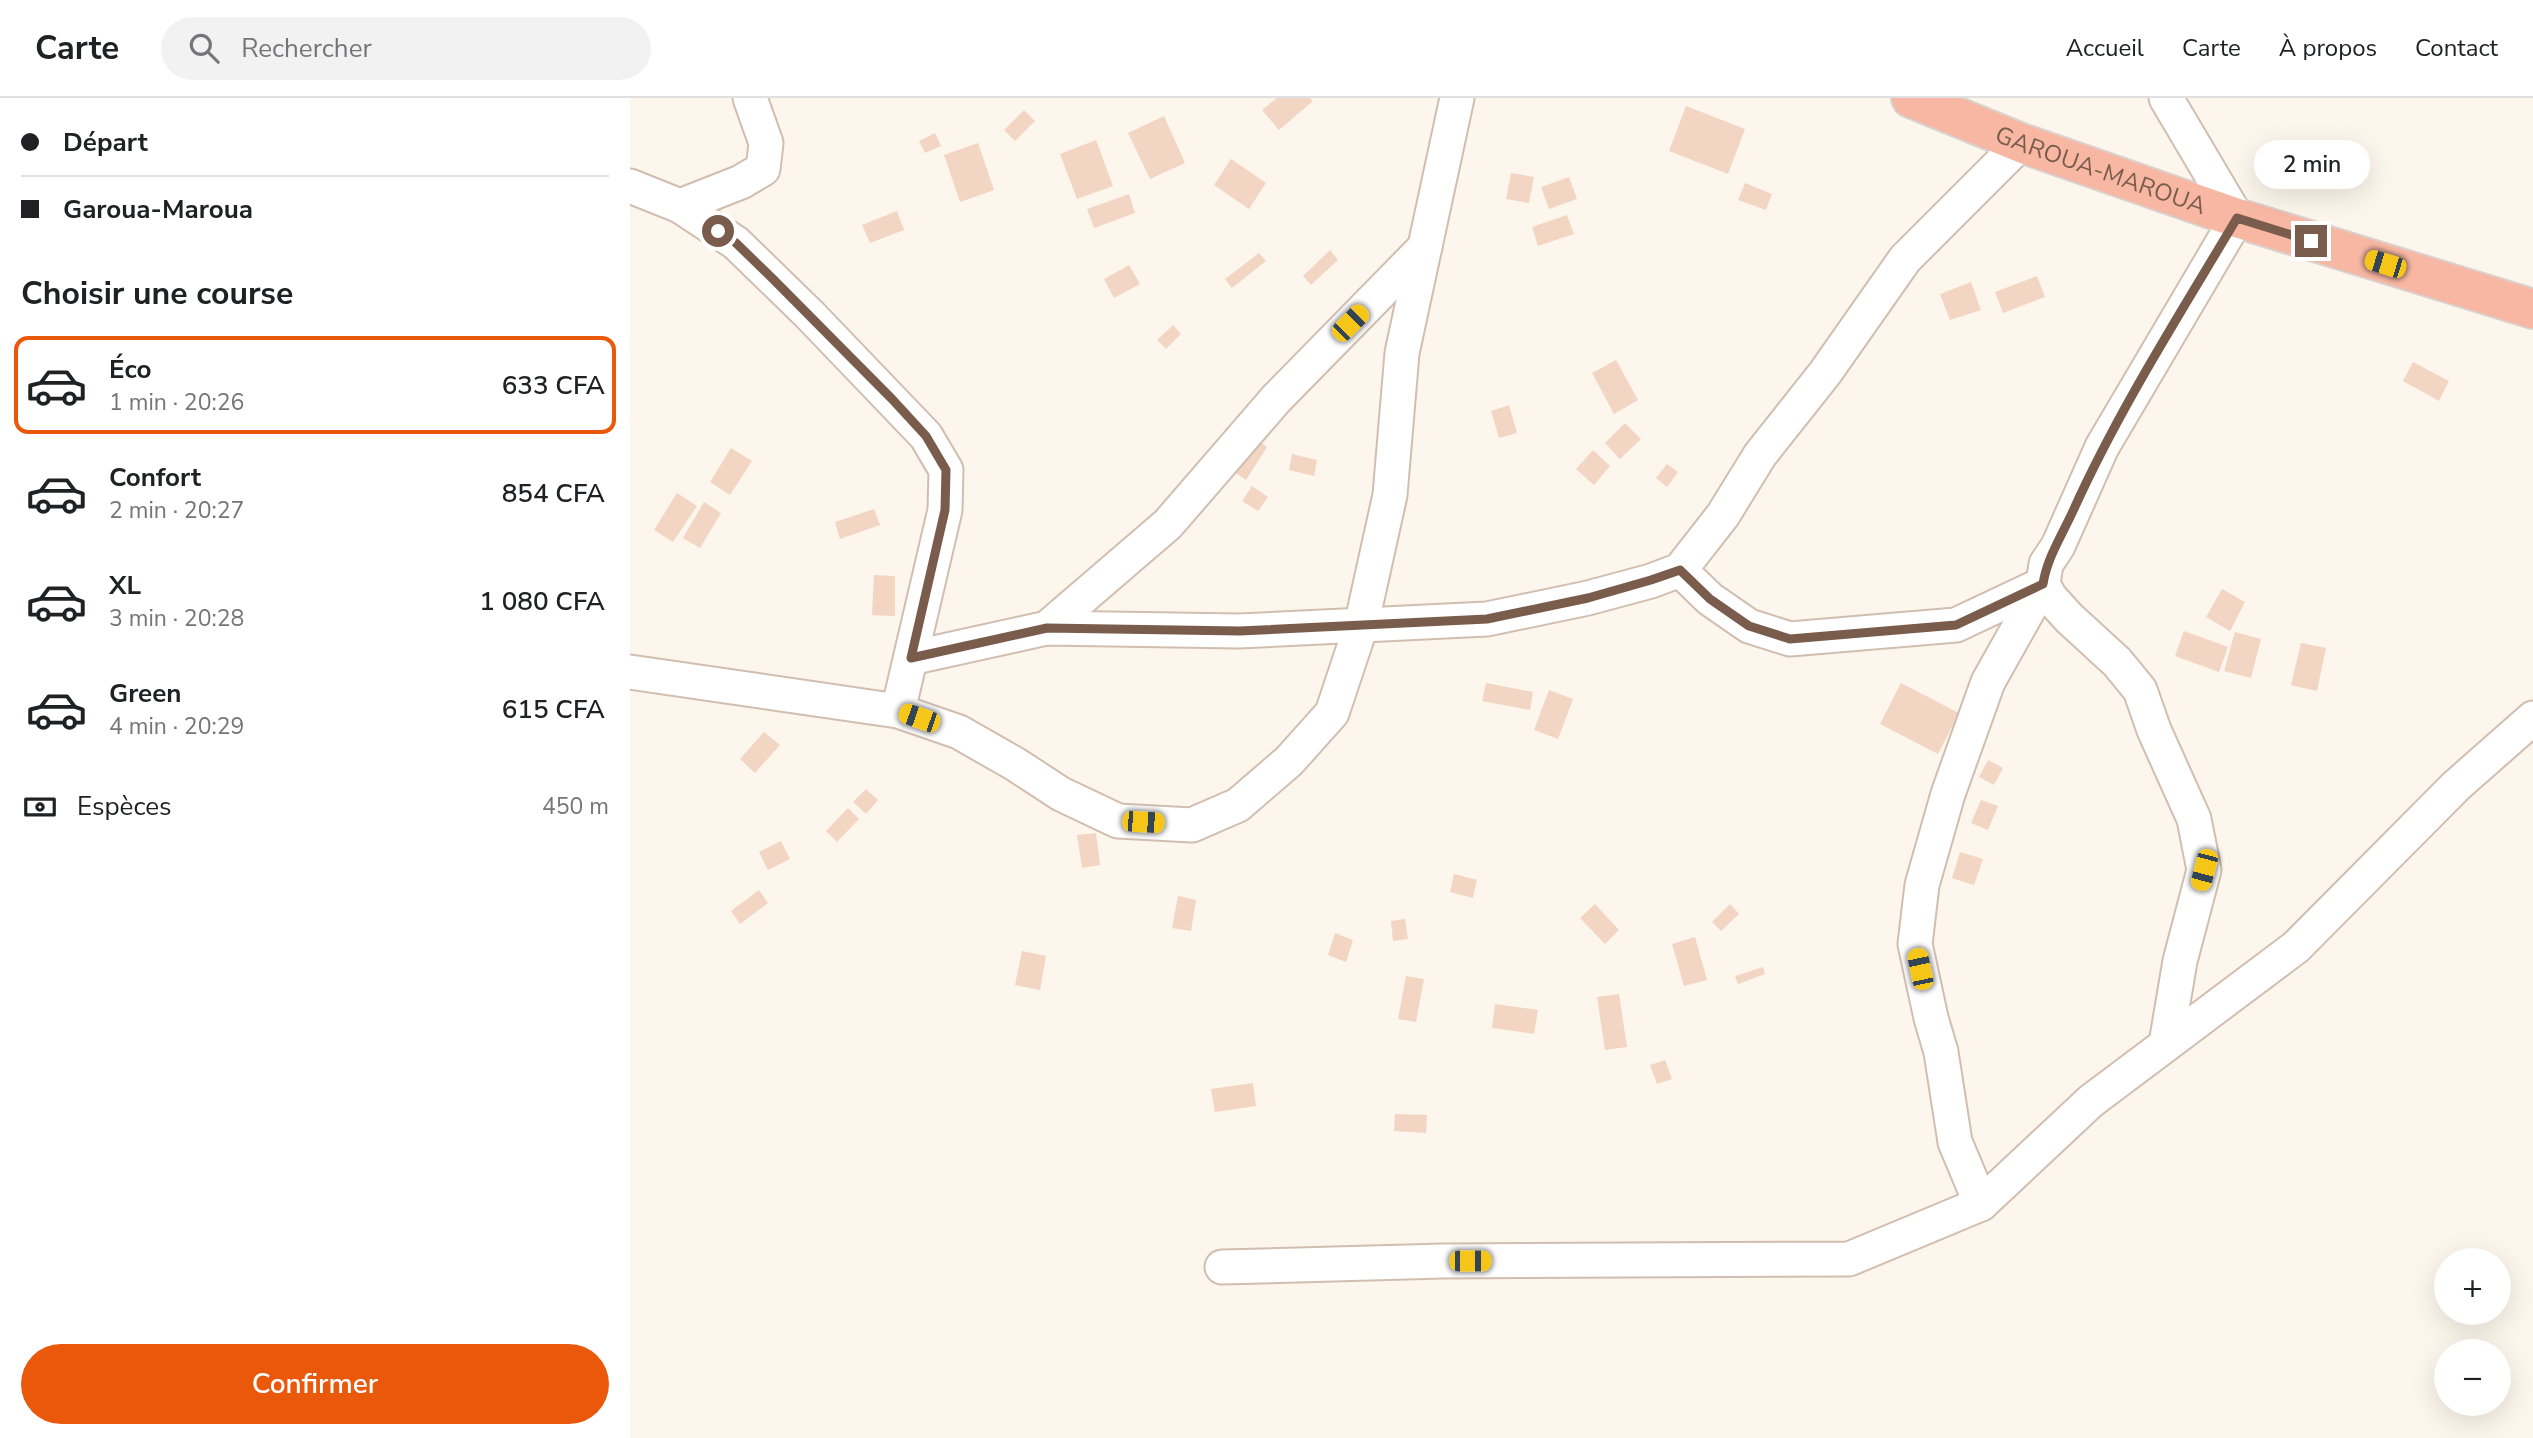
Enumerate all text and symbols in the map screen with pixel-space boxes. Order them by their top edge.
search box [161,17,651,80]
text: Carte [35,26,119,71]
icon: search [185,29,223,67]
text: Rechercher [241,31,372,66]
text: Accueil [2066,32,2144,64]
text: Carte [2182,32,2241,64]
text: À propos [2279,32,2377,64]
text: Contact [2415,32,2498,64]
street label: GAROUA-MAROUA [1990,118,2211,222]
text: Départ [63,125,148,160]
callout: 2 min [2253,139,2369,188]
text: 2 min [2283,149,2341,180]
text: Garoua-Maroua [63,192,253,227]
route start [702,215,734,247]
route end [2295,225,2327,257]
car [2362,248,2409,280]
text: Choisir une course [21,272,293,315]
car [1328,301,1373,345]
text: Éco [109,352,151,387]
icon: car [25,354,88,417]
text: 633 CFA [502,368,605,403]
text: 1 min · 20:26 [109,387,244,418]
text: Confort [109,460,201,495]
icon: car [25,462,88,525]
text: 854 CFA [502,476,605,511]
text: 2 min · 20:27 [109,495,244,526]
text: XL [109,568,141,603]
icon: car [25,570,88,633]
text: 1 080 CFA [479,584,605,619]
text: 3 min · 20:28 [109,603,244,634]
text: Green [109,676,182,711]
icon: car [25,678,88,741]
text: 615 CFA [502,692,605,727]
car [896,701,943,735]
text: 4 min · 20:29 [109,711,244,742]
icon: cash [21,788,59,826]
text: Espèces [77,789,172,824]
text: 450 m [542,791,609,822]
car [1122,810,1165,834]
car [2189,847,2220,893]
car [1906,946,1935,992]
map controls [2434,1248,2511,1416]
button: + [2434,1248,2511,1325]
car [1450,1251,1492,1272]
button: − [2434,1339,2511,1416]
button: Confirmer [21,1344,609,1424]

